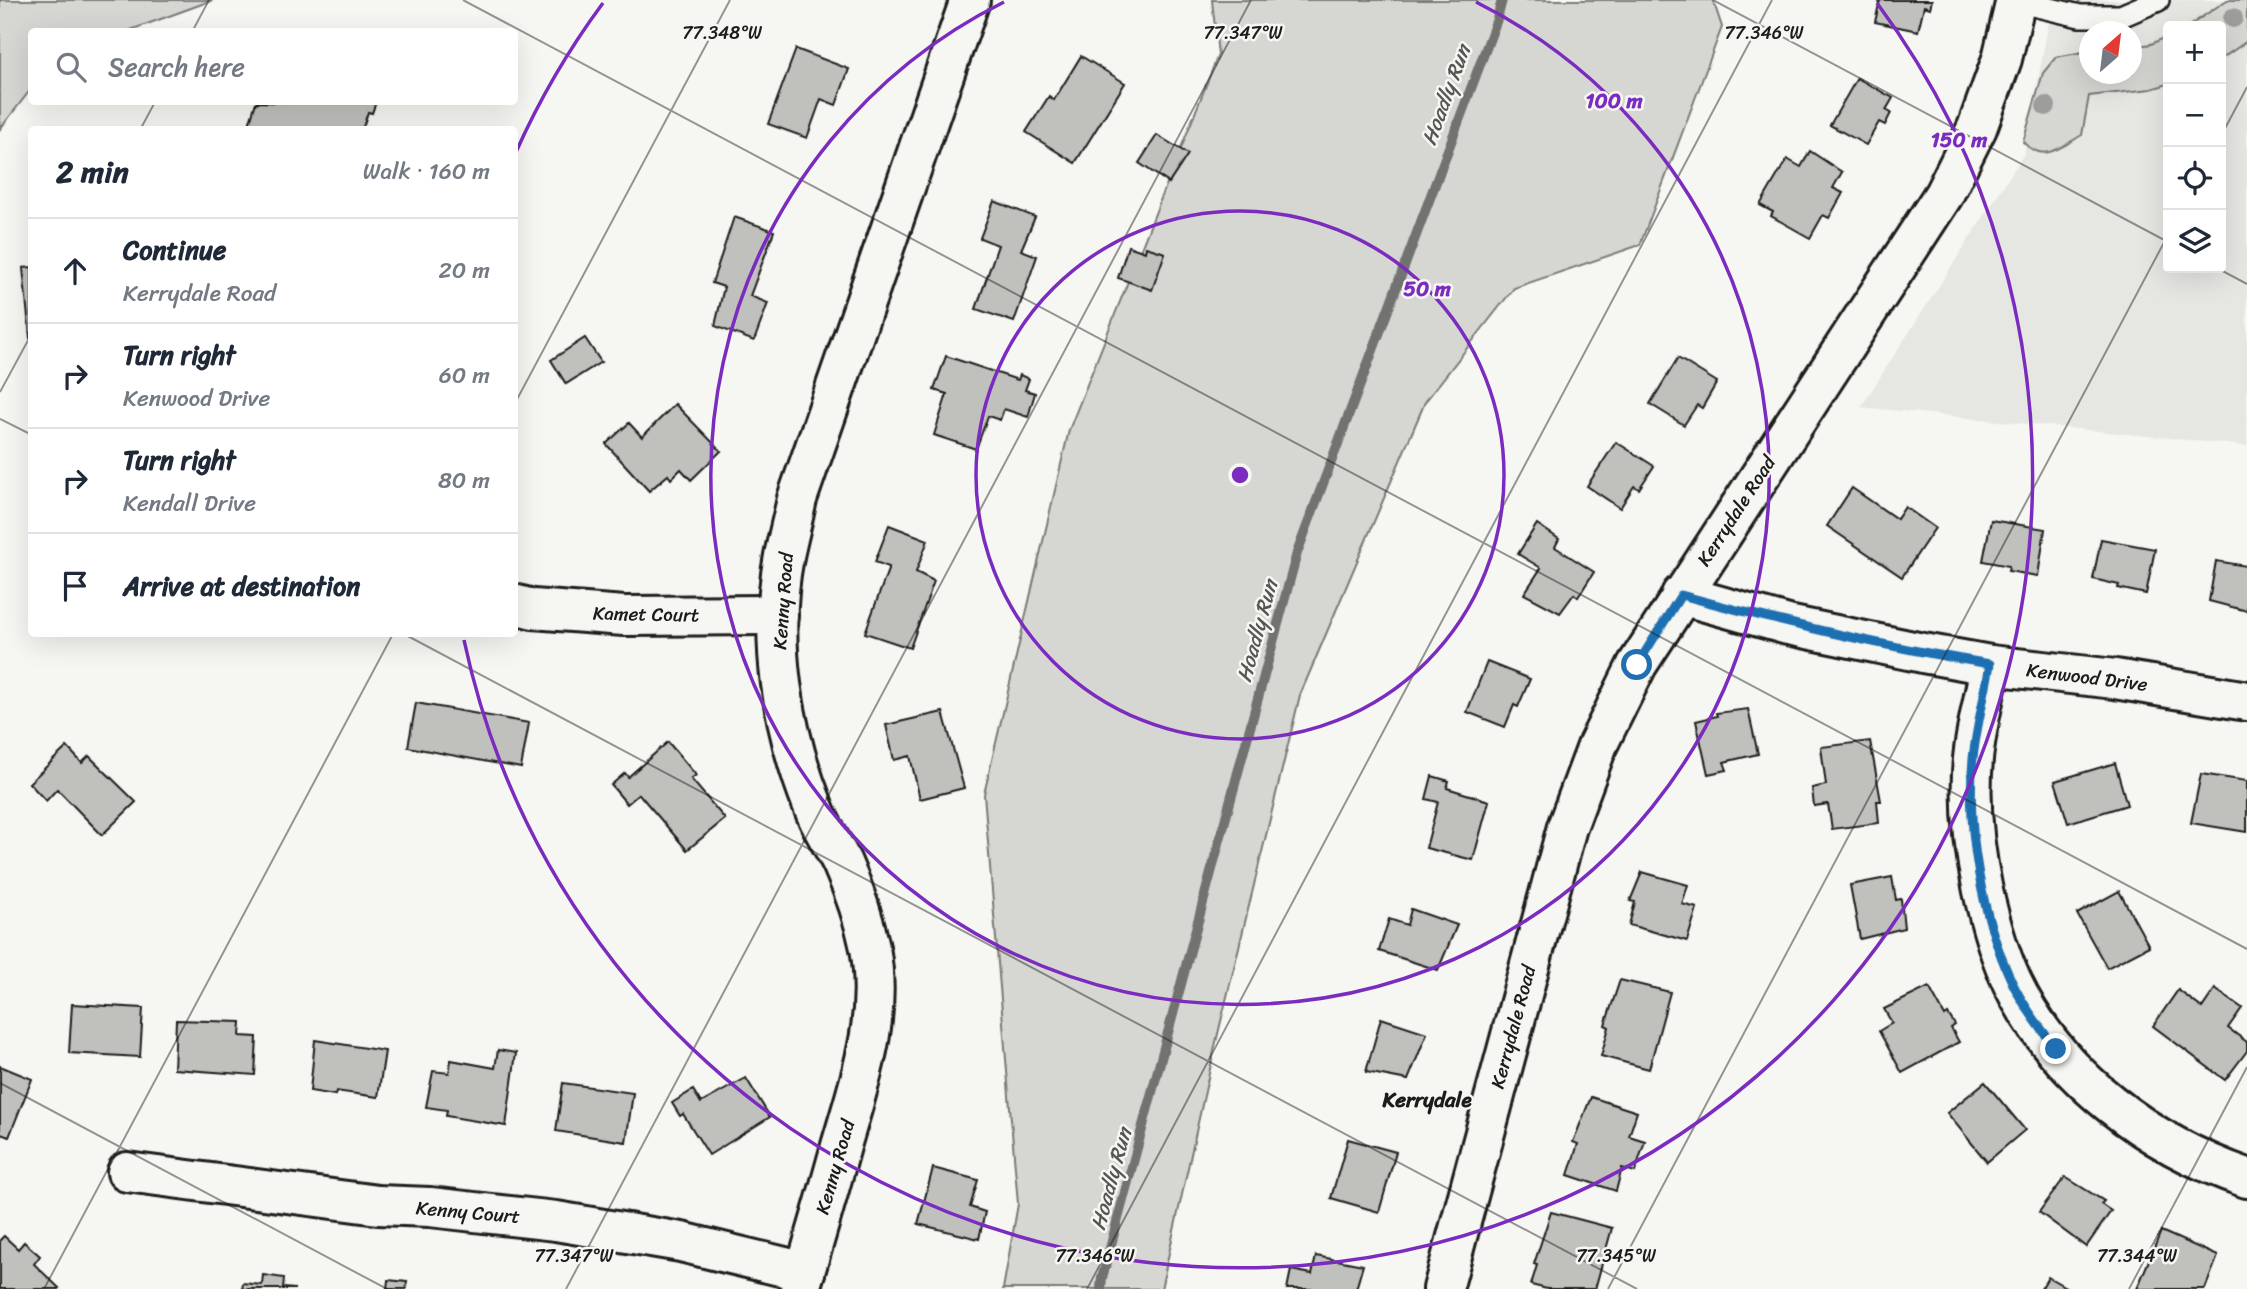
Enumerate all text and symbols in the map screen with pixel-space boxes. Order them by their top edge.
text: 77.348°W [682,17,763,49]
text: 77.347°W [1204,17,1284,49]
text: 77.346°W [1725,17,1805,49]
north arrow [2079,21,2142,84]
map controls [2163,21,2226,273]
button: + [2163,21,2226,84]
search box [28,28,518,105]
water label: Hoadly Run [1410,37,1483,151]
text: Search here [108,44,245,90]
icon: search [52,48,90,86]
text: 100 m [1585,82,1643,120]
button: − [2163,84,2226,147]
text: 150 m [1931,121,1988,159]
text: 2 min [56,145,129,199]
button: locate [2163,147,2226,210]
text: Walk · 160 m [363,151,490,192]
button: layers [2163,210,2226,273]
text: Continue [123,227,226,273]
text: 20 m [439,250,490,291]
icon: ahead [56,252,94,290]
text: 50 m [1403,270,1452,308]
text: Kerrydale Road [123,273,276,314]
text: Turn right [123,332,236,378]
text: 60 m [439,355,490,396]
icon: right [56,357,94,395]
text: Kenwood Drive [123,378,270,419]
text: Turn right [123,437,236,483]
street label: Kerrydale Road [1688,447,1785,573]
text: 80 m [438,460,490,501]
icon: right [56,462,94,500]
centre of rings [1228,463,1252,487]
text: Kendall Drive [123,483,256,524]
street label: Kenny Road [763,549,803,651]
text: Arrive at destination [123,563,360,609]
icon: arrive [56,567,94,605]
water label: Hoadly Run [1225,573,1290,686]
street label: Kamet Court [593,597,699,631]
route start [1621,649,1652,680]
street label: Kenwood Drive [2025,653,2150,701]
street label: Kerrydale Road [1481,960,1546,1092]
route end [2040,1033,2071,1064]
district label: Kerrydale [1381,1081,1473,1119]
street label: Kenny Road [806,1114,865,1218]
water label: Hoadly Run [1079,1121,1144,1234]
street label: Kenny Court [415,1191,521,1233]
text: 77.347°W [535,1240,615,1272]
text: 77.346°W [1056,1240,1136,1272]
text: 77.345°W [1576,1240,1657,1272]
text: 77.344°W [2097,1240,2178,1272]

